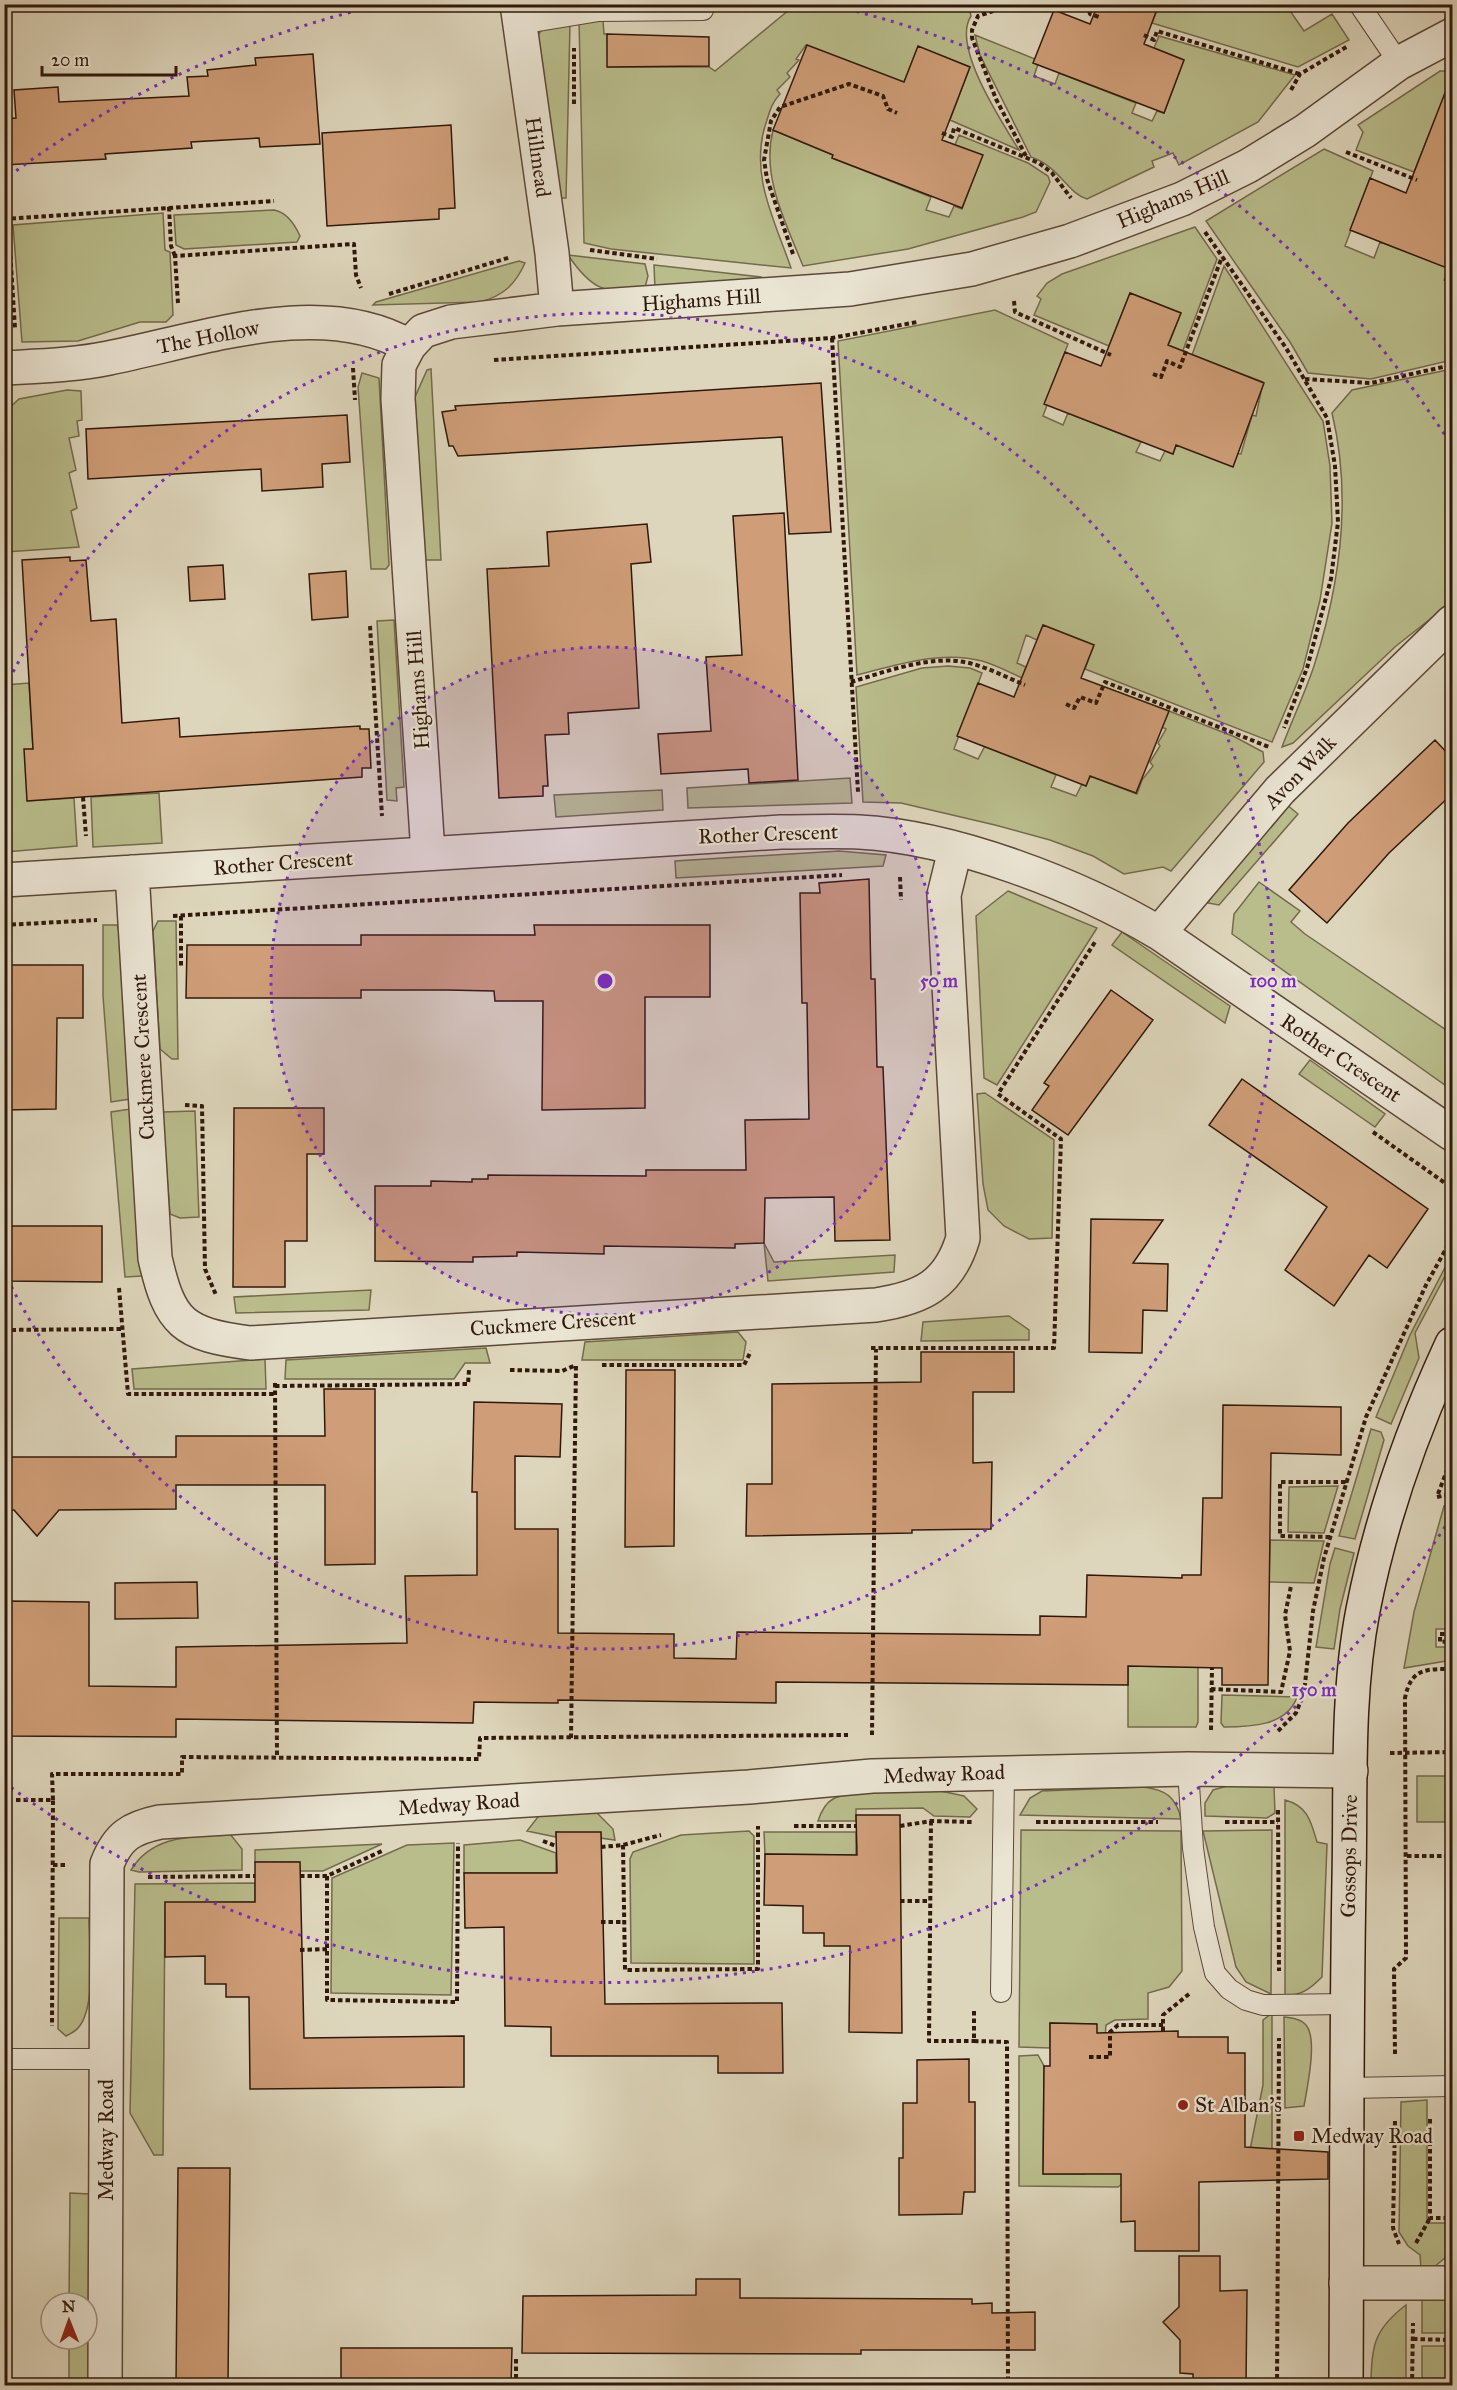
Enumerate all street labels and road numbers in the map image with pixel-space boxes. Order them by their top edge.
street label: Hillmead [519,115,557,199]
street label: Highams Hill [1113,164,1233,234]
street label: Highams Hill [641,283,762,317]
street label: The Hollow [155,314,262,360]
street label: Highams Hill [401,629,435,750]
street label: Avon Walk [1258,729,1342,815]
street label: Rother Crescent [697,819,839,849]
street label: Rother Crescent [212,845,354,881]
street label: Cuckmere Crescent [126,973,160,1141]
street label: Rother Crescent [1276,1008,1407,1108]
street label: Cuckmere Crescent [469,1304,637,1342]
street label: Medway Road [883,1759,1006,1789]
street label: Medway Road [397,1787,521,1821]
street label: Gossops Drive [1335,1794,1363,1918]
street label: Medway Road [93,2079,119,2201]

